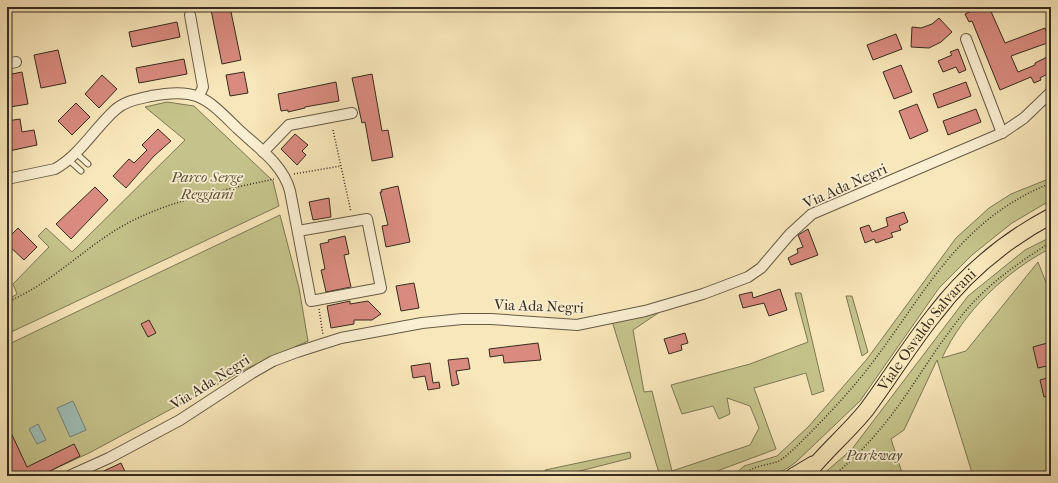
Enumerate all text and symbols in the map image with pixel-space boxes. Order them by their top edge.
street label: Via Ada Negri [799,159,890,213]
park label: Parco Serge Reggiani [170,168,244,203]
street label: Viale Osvaldo Salvarani [873,264,980,395]
street label: Via Ada Negri [493,295,585,317]
street label: Via Ada Negri [166,350,253,414]
park label: Parkway [845,446,903,464]

